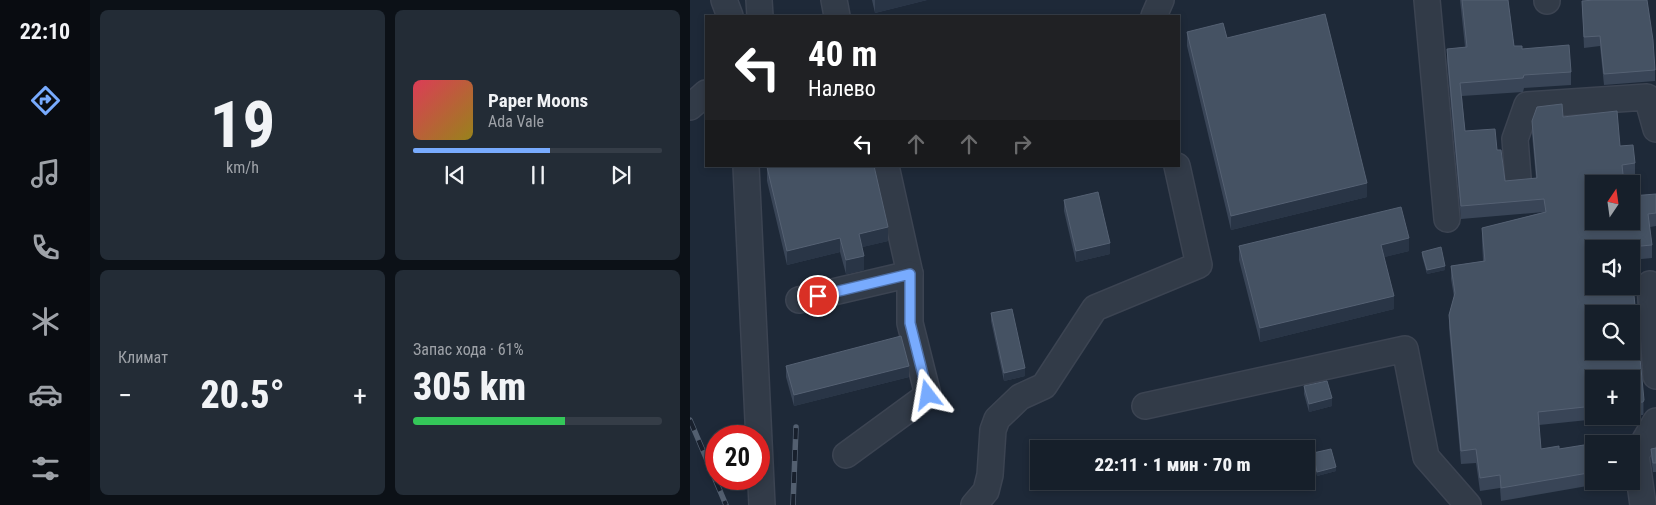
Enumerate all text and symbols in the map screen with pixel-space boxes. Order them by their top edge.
text: 22:10 [20,19,70,44]
text: 40 m [808,34,877,75]
icon: left [725,35,790,100]
text: Налево [808,76,876,101]
icon: directions [28,83,63,118]
text: 19 [210,87,275,163]
text: Paper Moons [488,89,588,112]
text: Ada Vale [488,112,544,131]
icon: left [849,130,877,158]
icon: ahead [902,130,930,158]
icon: ahead [955,130,983,158]
icon: right [1008,130,1036,158]
icon: music [28,156,63,191]
text: km/h [226,158,259,177]
icon: previous [441,161,469,189]
icon: pause [524,161,552,189]
icon: next [607,161,635,189]
north arrow [1585,175,1640,230]
map controls [1585,175,1640,490]
icon: phone [28,230,63,265]
button: sound [1585,240,1640,295]
pin [797,275,839,317]
icon: arrive [804,282,832,310]
icon: climate [28,304,63,339]
button: search [1585,305,1640,360]
text: Запас хода · 61% [413,340,524,359]
text: Климат [118,348,168,367]
text: 305 km [413,365,526,409]
position arrow [901,368,953,420]
button: + [1585,370,1640,425]
text: 20.5° [200,373,285,417]
icon: car [28,377,63,412]
text: − [118,379,132,412]
text: + [353,379,367,412]
speed limit sign: 20 [705,425,770,490]
button: − [1585,435,1640,490]
icon: filters [28,451,63,486]
text: 22:11 · 1 мин · 70 m [1094,453,1251,476]

